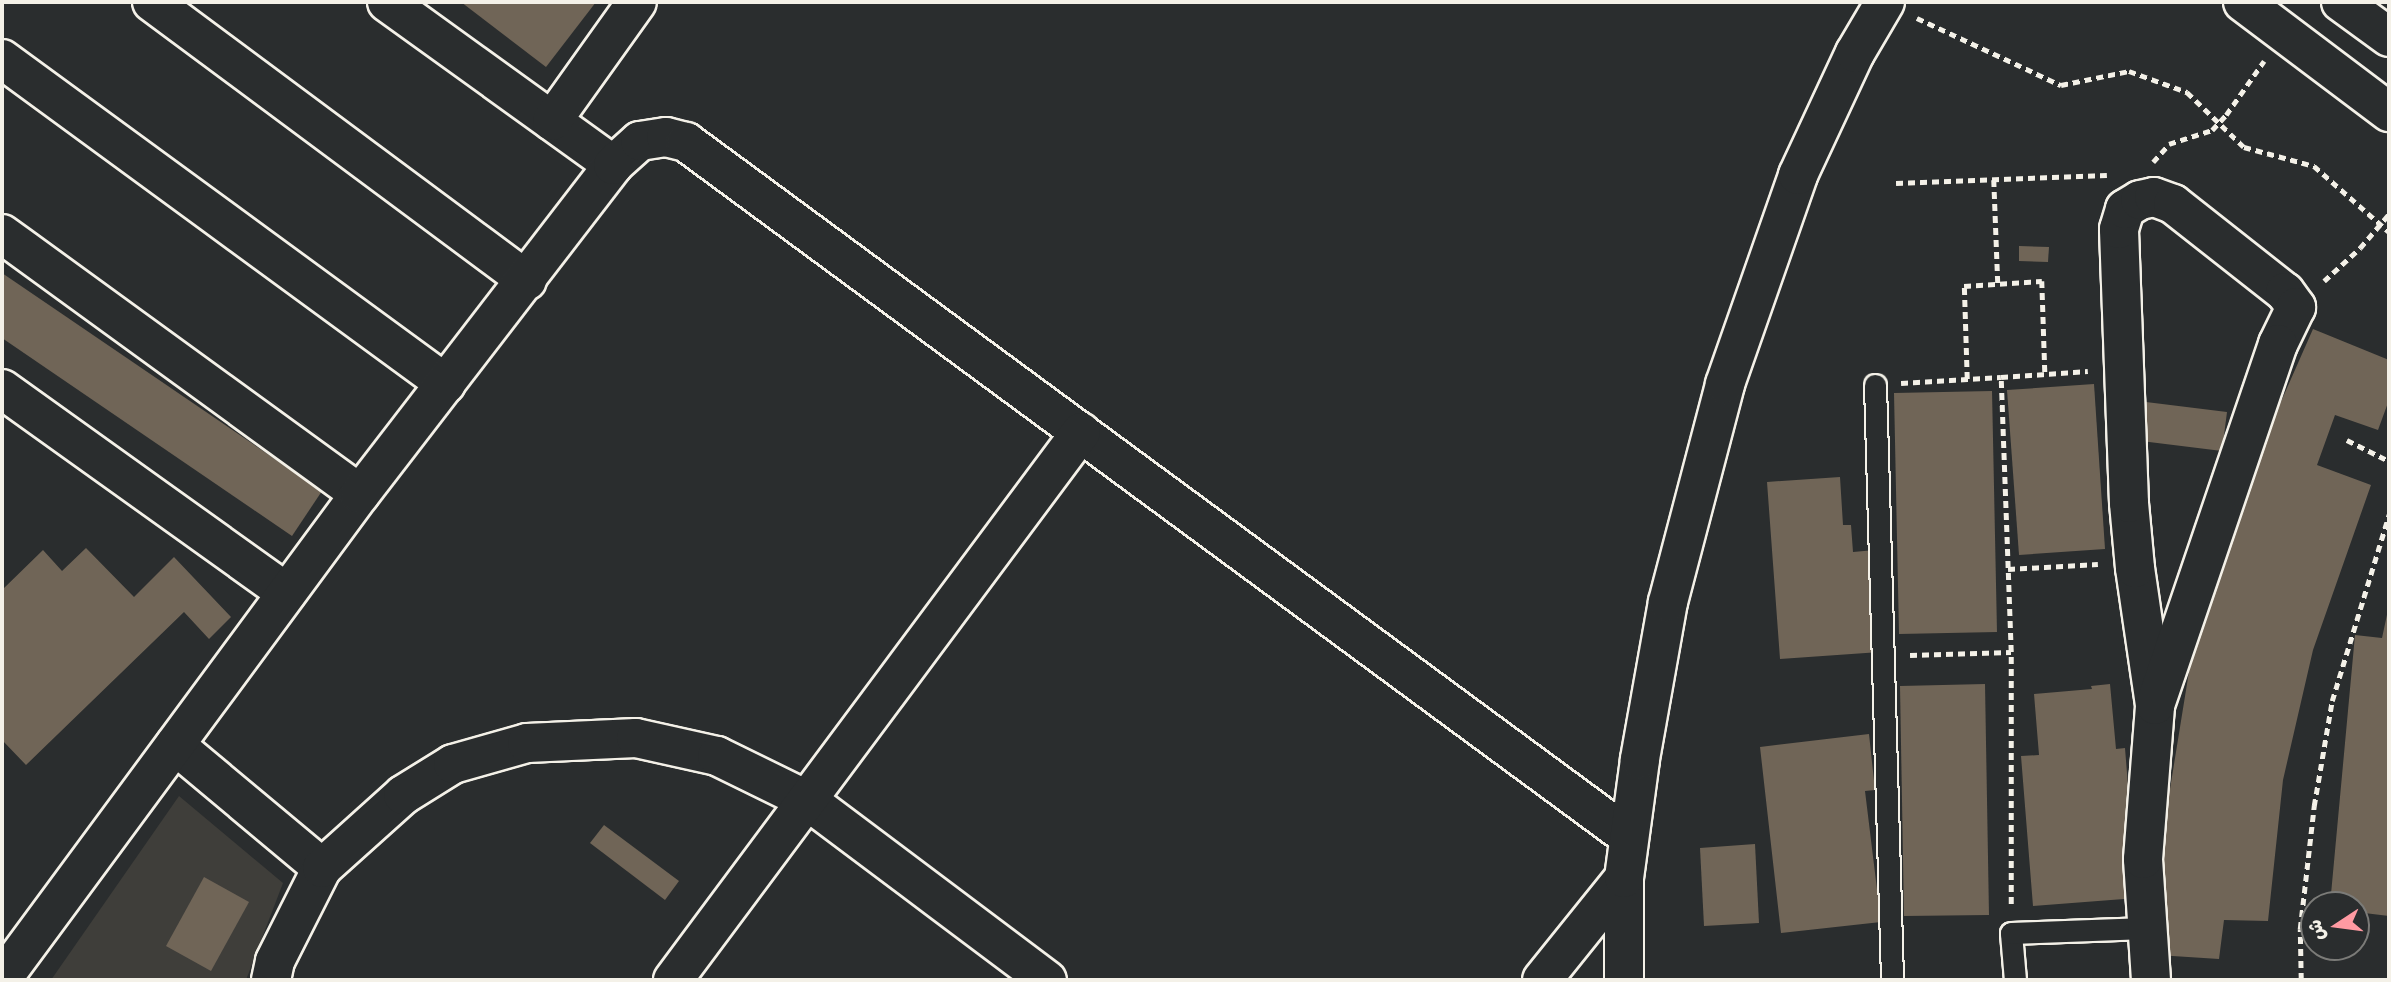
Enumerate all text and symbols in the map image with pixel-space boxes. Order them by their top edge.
north arrow [2300,891,2370,961]
text: ش [2302,917,2331,943]

